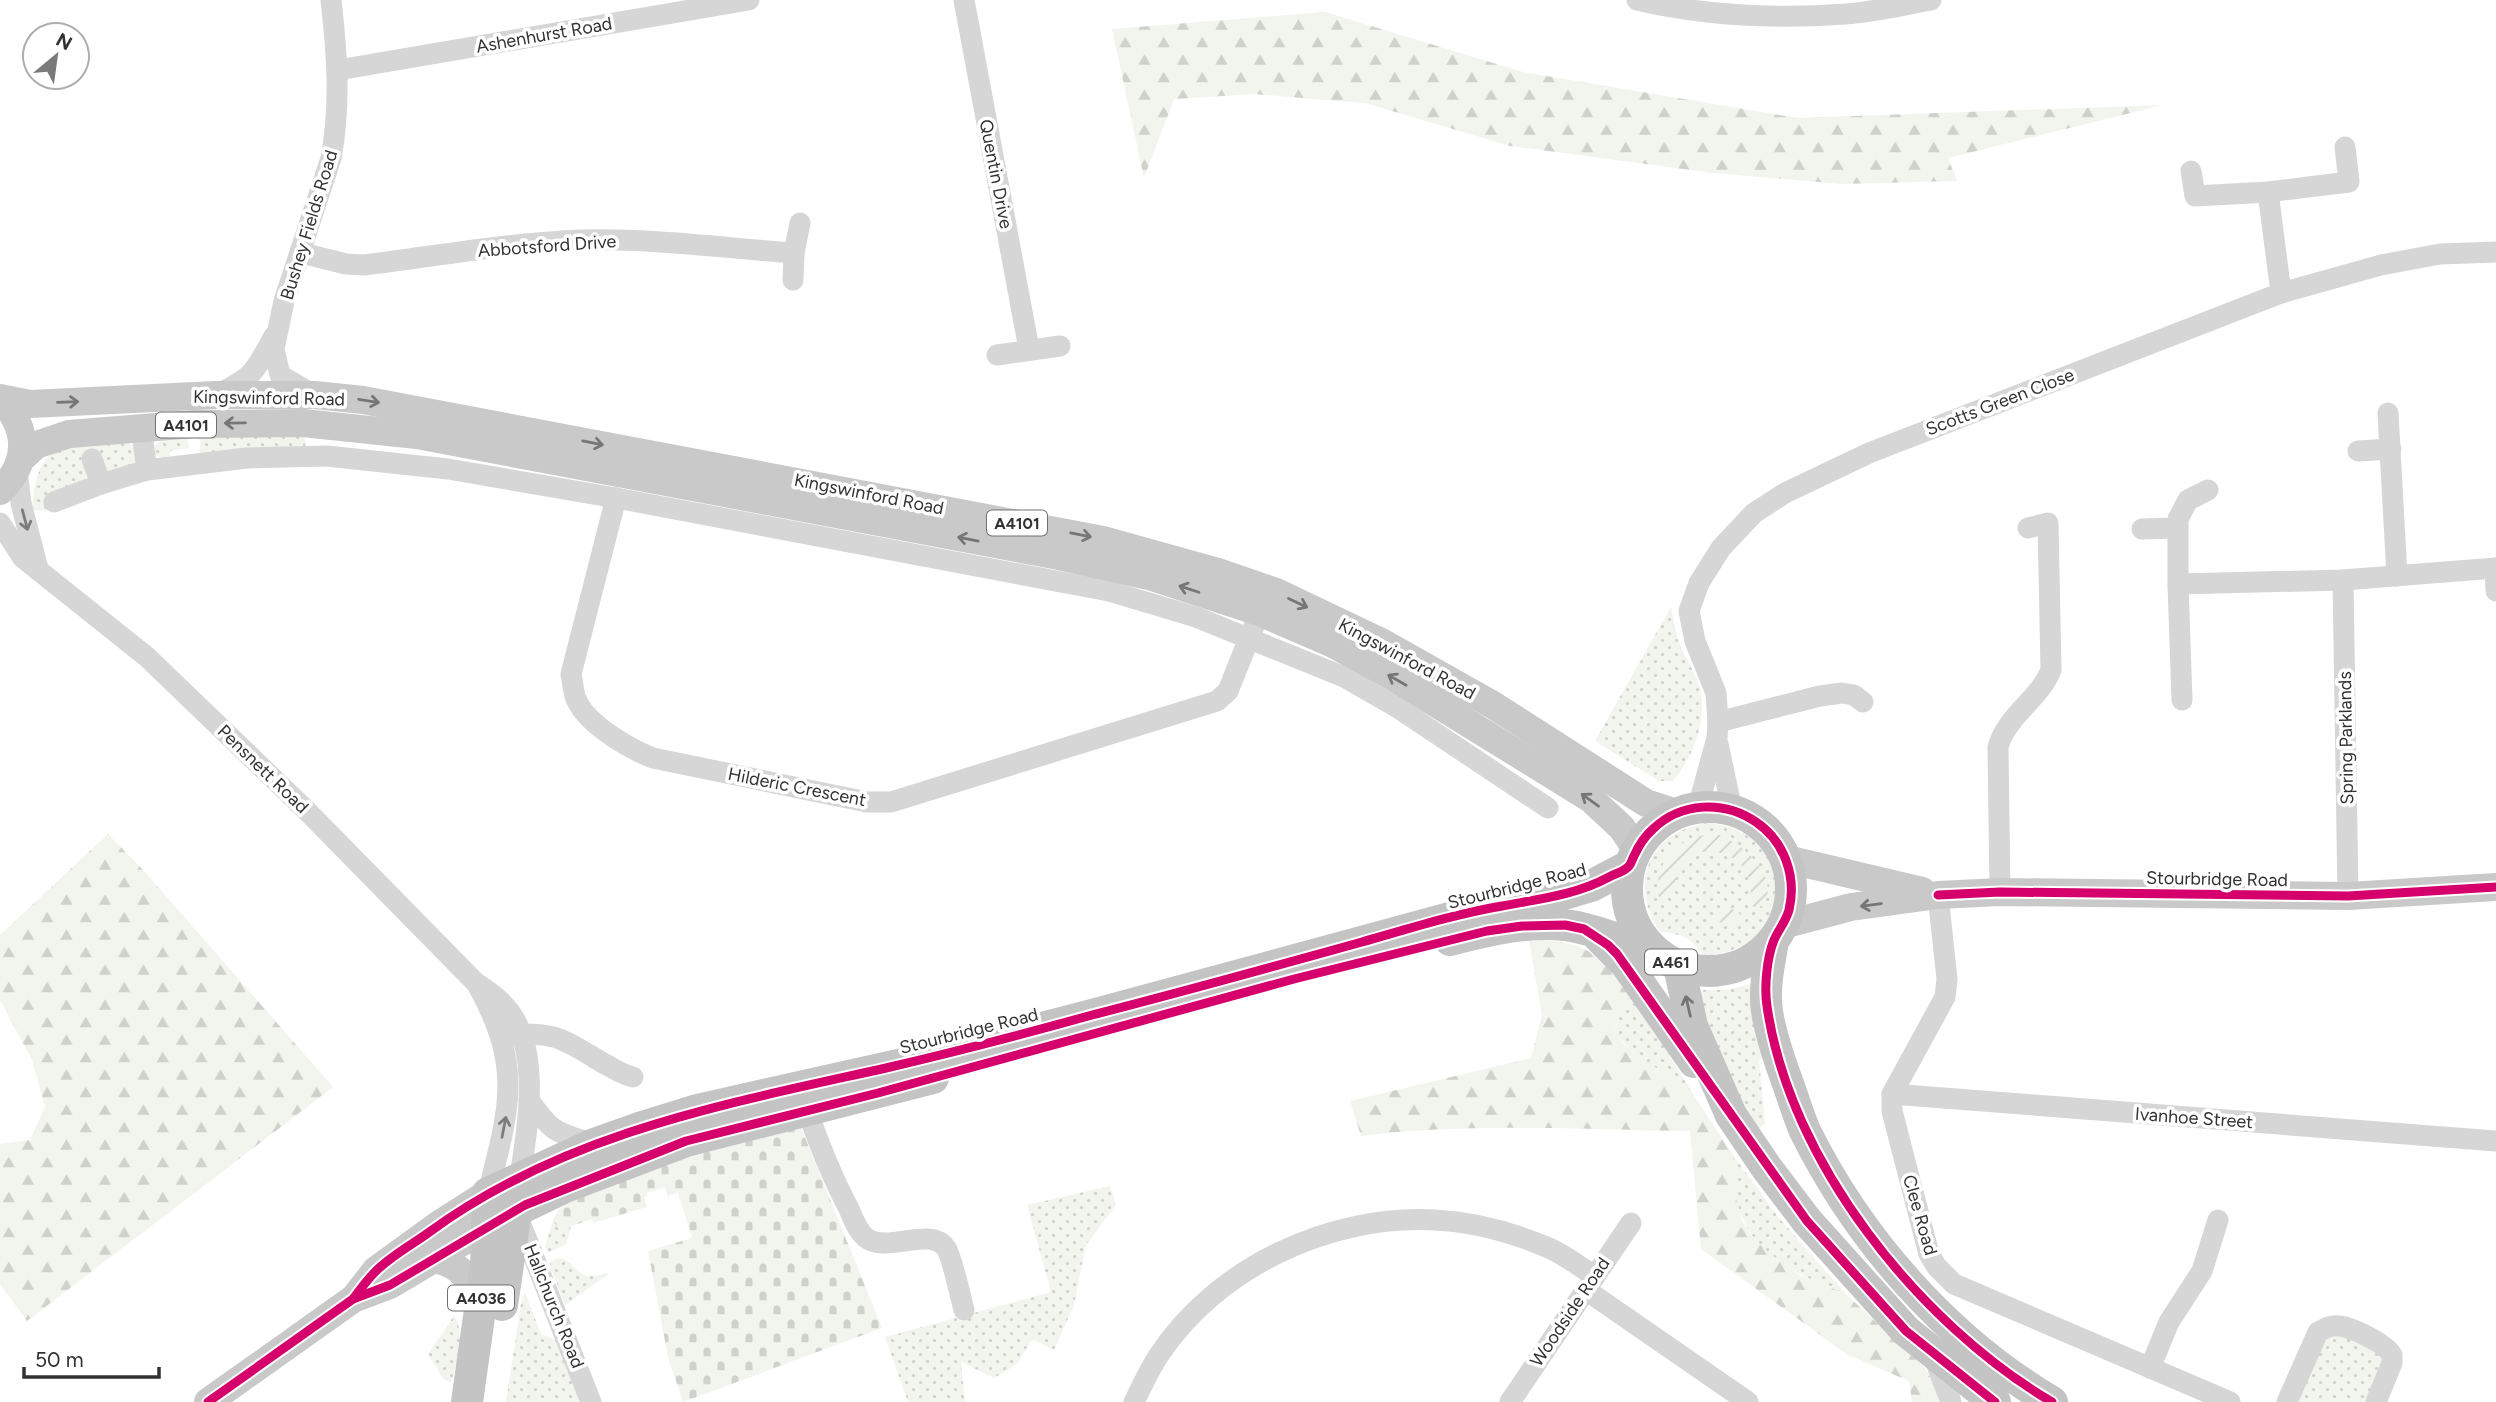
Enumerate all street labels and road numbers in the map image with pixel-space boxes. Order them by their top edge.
street label: Ashenhurst Road [474,12,614,58]
street label: Quentin Drive [975,117,1017,231]
street label: Bushey Fields Road [276,147,342,303]
street label: Abbotsford Drive [477,230,617,262]
street label: Scotts Green Close [1923,364,2077,440]
street label: Kingswinford Road [193,386,345,410]
road number: A4101 [156,412,216,438]
street label: Kingswinford Road [792,469,946,519]
road number: A4101 [987,510,1047,536]
street label: Kingswinford Road [1335,614,1479,704]
street label: Spring Parklands [2334,671,2358,805]
street label: Pensnett Road [213,720,313,818]
street label: Hilderic Crescent [726,763,868,811]
street label: Stourbridge Road [1445,858,1589,914]
street label: Stourbridge Road [2146,867,2288,891]
road number: A461 [1645,950,1697,974]
street label: Stourbridge Road [897,1003,1041,1059]
street label: Ivanhoe Street [2134,1103,2254,1133]
street label: Clee Road [1898,1172,1942,1258]
street label: Hallchurch Road [519,1241,589,1371]
street label: Woodside Road [1525,1253,1615,1371]
road number: A4036 [448,1286,514,1310]

